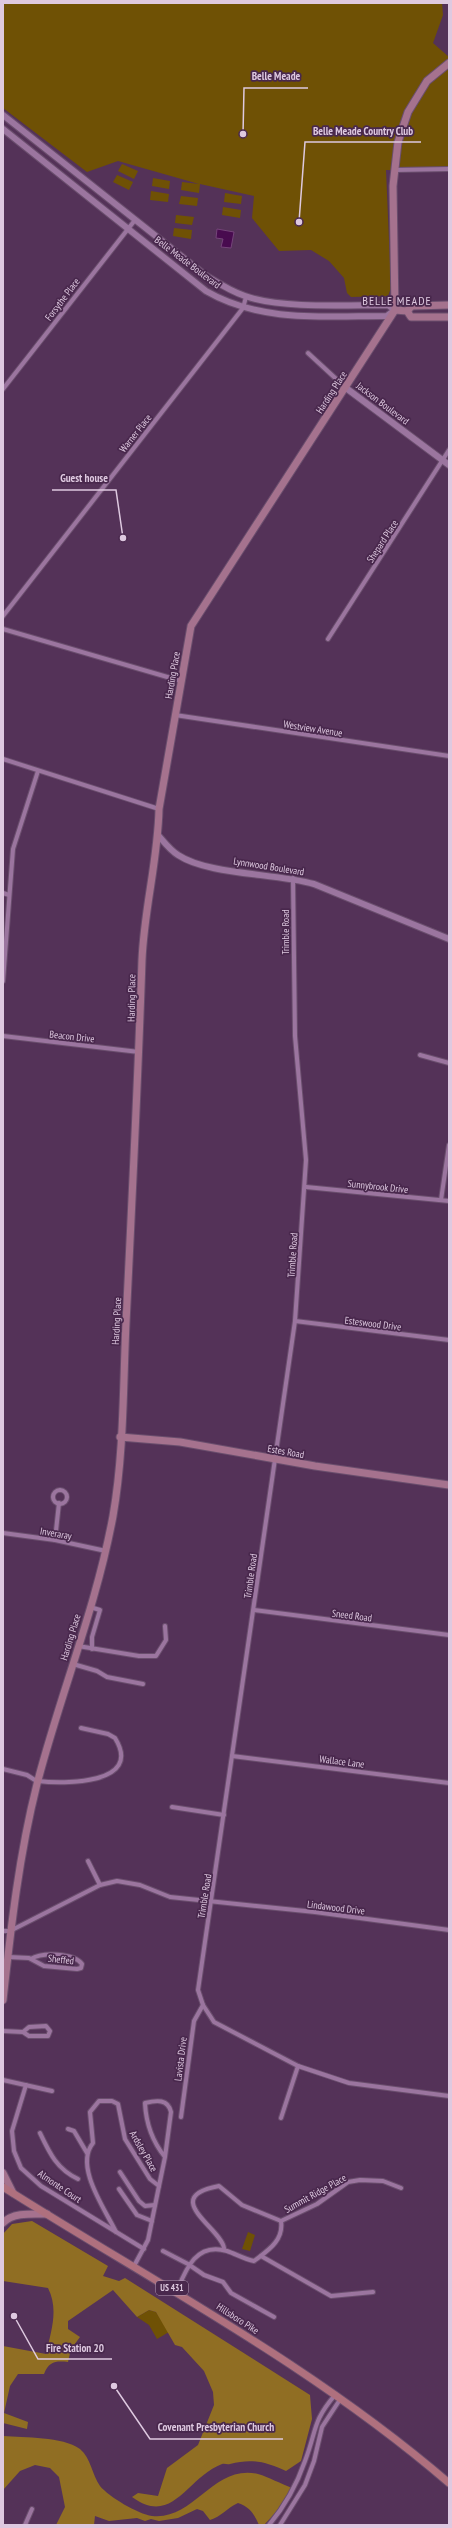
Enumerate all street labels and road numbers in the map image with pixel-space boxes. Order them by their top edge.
street label: Belle Meade Boulevard [152,233,223,291]
street label: Forsythe Place [42,275,83,323]
street label: Harding Place [313,369,350,416]
street label: Jackson Boulevard [353,379,412,427]
street label: Warner Place [116,412,154,455]
street label: Shepard Place [364,517,401,565]
street label: Harding Place [162,650,183,700]
street label: Westview Avenue [283,717,343,740]
street label: Lynnwood Boulevard [233,854,305,879]
street label: Trimble Road [279,909,292,955]
street label: Harding Place [125,974,138,1022]
street label: Beacon Drive [49,1028,95,1045]
street label: Sunnybrook Drive [347,1177,409,1196]
street label: Trimble Road [284,1232,301,1278]
street label: Harding Place [109,1297,124,1345]
street label: Esteswood Drive [344,1314,402,1333]
street label: Estes Road [267,1442,305,1461]
street label: Inveraray [39,1524,73,1543]
street label: Trimble Road [241,1553,260,1599]
street label: Sneed Road [331,1607,373,1624]
street label: Harding Place [57,1612,84,1662]
street label: Wallace Lane [319,1752,365,1771]
street label: Trimble Road [195,1873,214,1919]
street label: Lindawood Drive [306,1898,366,1917]
street label: Sheffed [47,1952,75,1967]
street label: Lavista Drive [171,2036,190,2082]
street label: Ardsley Place [127,2128,161,2174]
street label: Almonte Court [35,2167,84,2206]
street label: Summit Ridge Place [282,2171,349,2216]
road number: US 431 [156,2281,188,2295]
street label: Hillsboro Pike [214,2300,261,2337]

